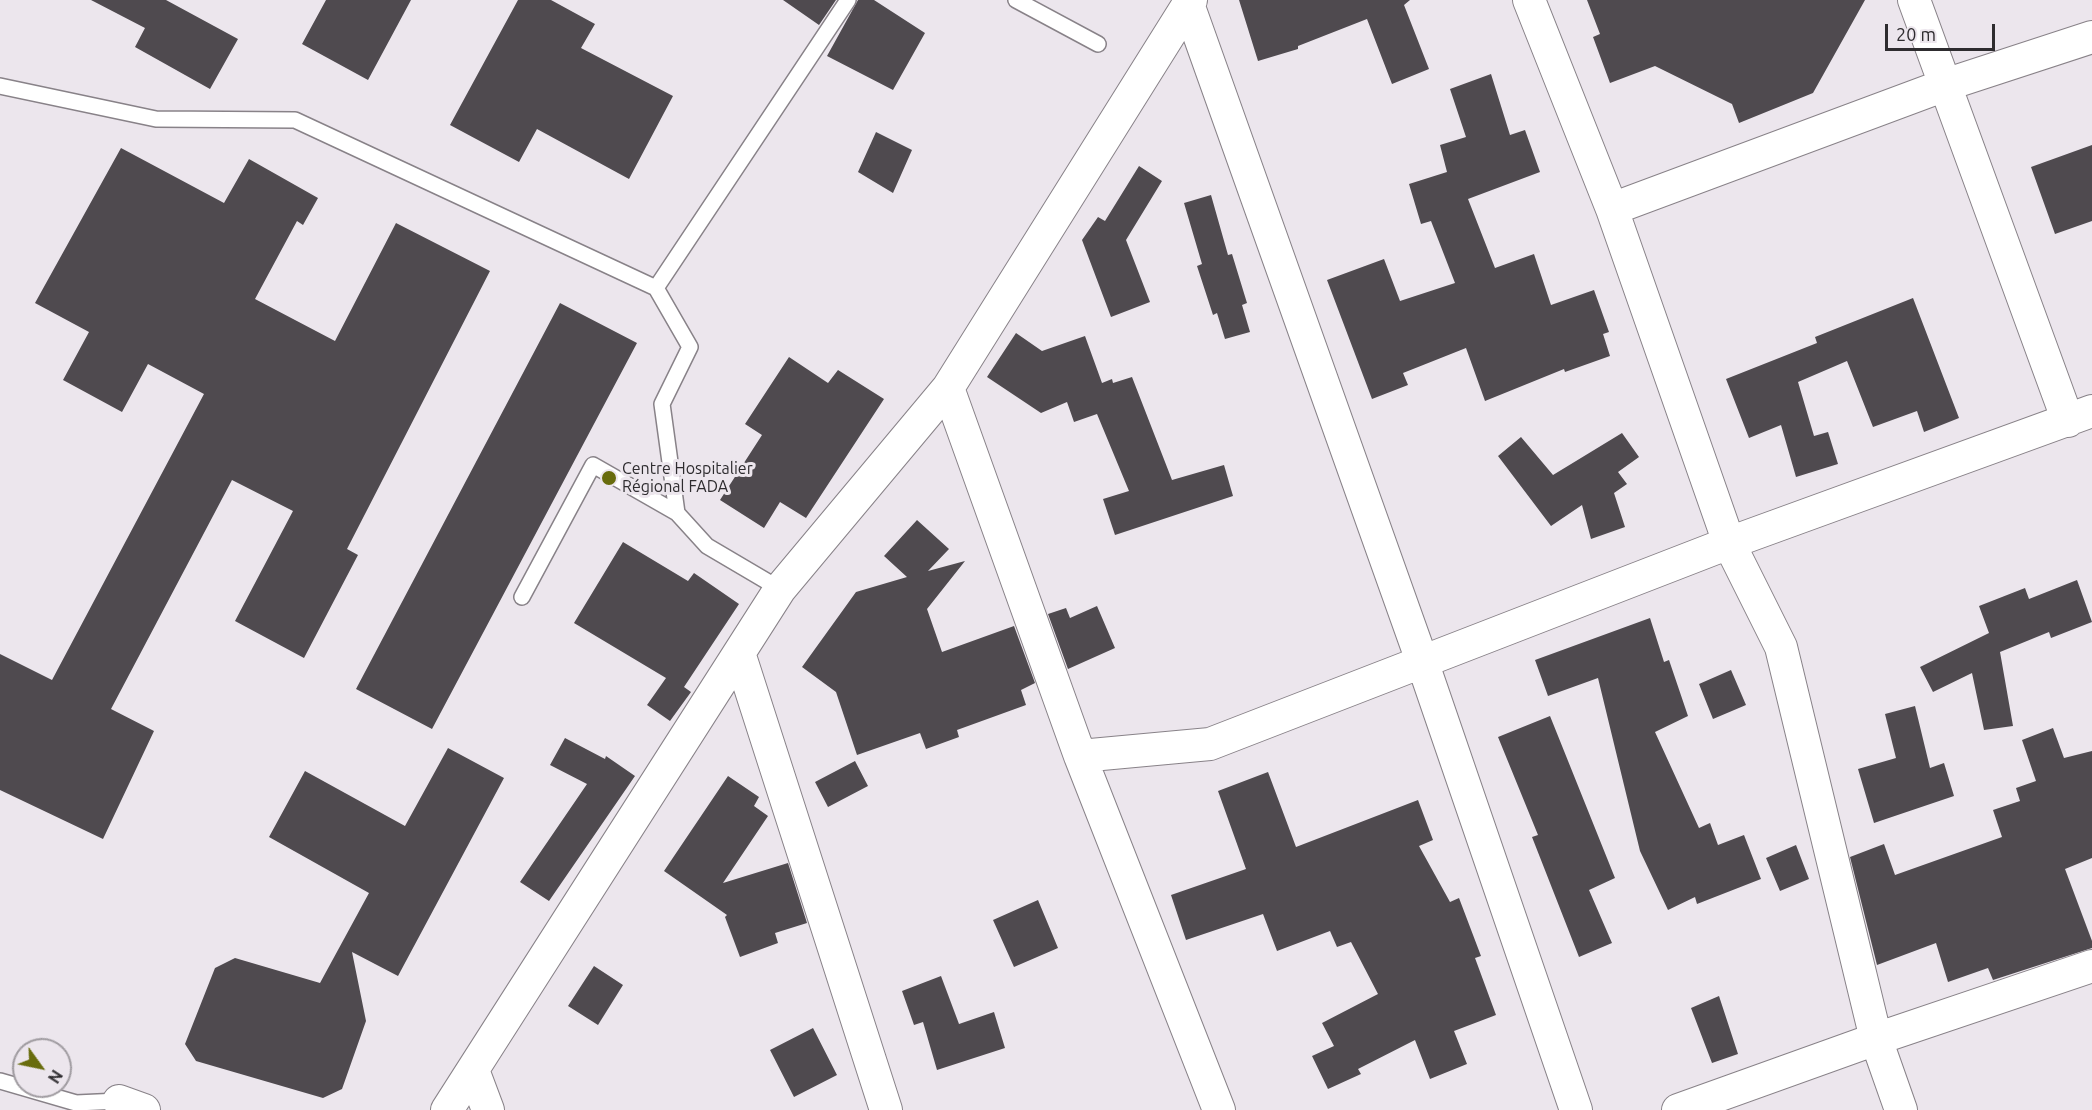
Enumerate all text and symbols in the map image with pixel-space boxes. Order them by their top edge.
scale bar [1888,12,1998,50]
text: 20 m [1896,24,1936,44]
place label: Centre Hospitalier Régional FADA [622,459,753,497]
marker: Centre Hospitalier Régional FADA [600,469,618,487]
north arrow [12,1038,72,1098]
text: N [45,1067,66,1087]

